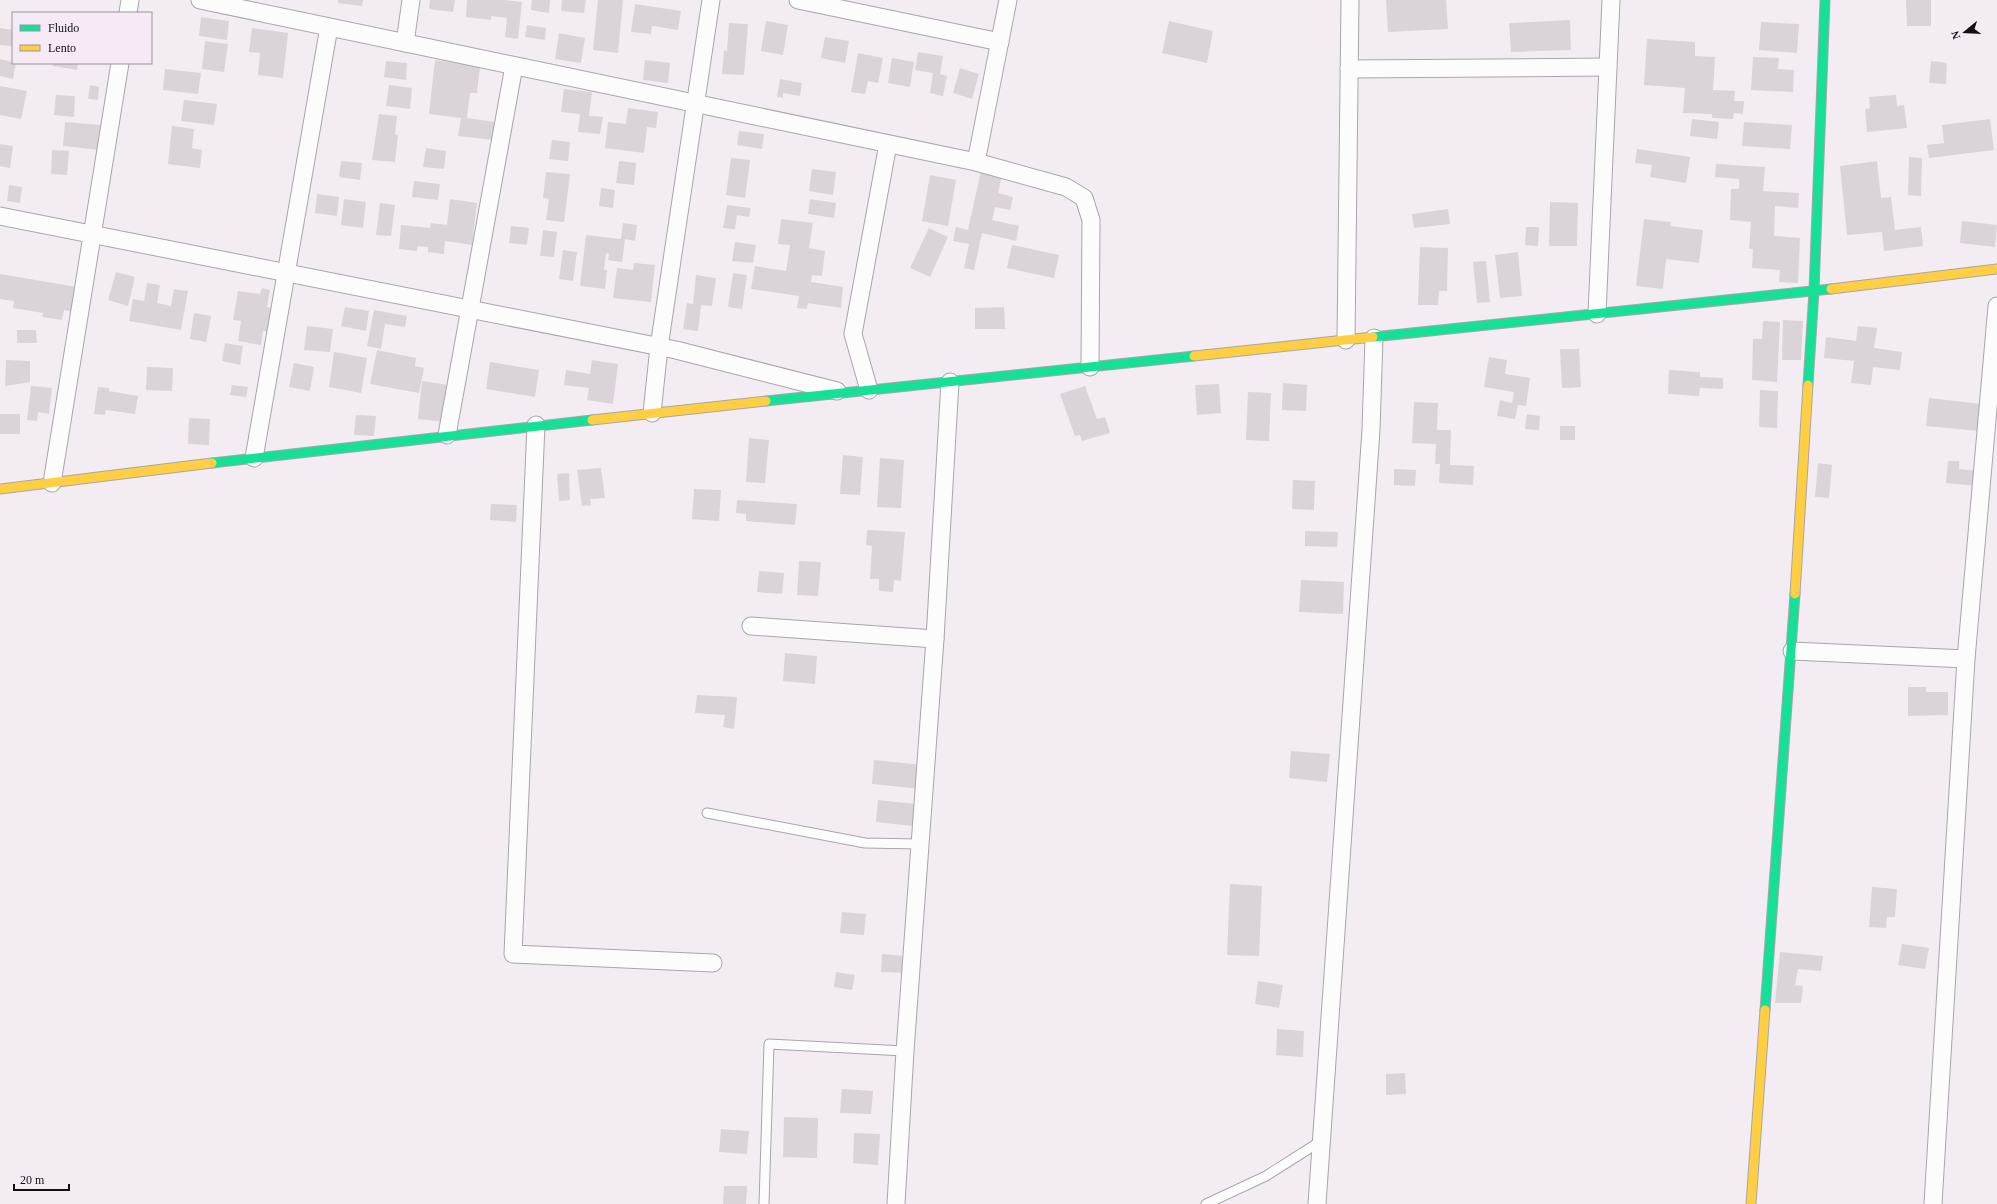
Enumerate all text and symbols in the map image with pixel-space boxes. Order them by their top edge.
legend [12,12,152,64]
north arrow [1945,12,1985,52]
text: Fluido [48,21,79,35]
text: N [1949,29,1962,41]
text: Lento [48,41,76,55]
scale bar [14,1166,69,1192]
text: 20 m [20,1173,45,1187]

